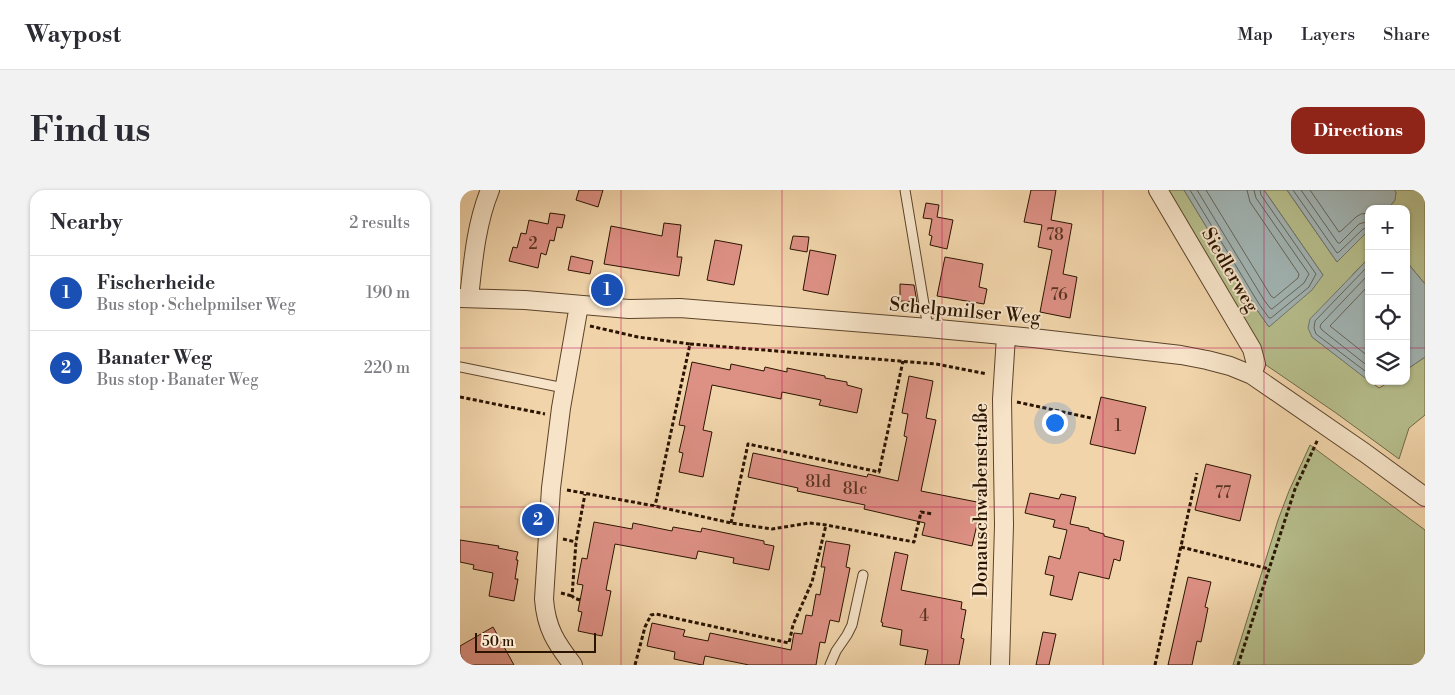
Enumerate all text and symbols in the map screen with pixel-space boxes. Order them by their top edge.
text: Waypost [25,20,121,50]
text: Map [1238,23,1273,46]
text: Layers [1301,23,1355,46]
text: Share [1383,23,1430,46]
button: Directions [1291,107,1425,154]
text: Find us [30,109,150,152]
map controls [1365,205,1410,385]
button: + [1365,205,1410,250]
text: Nearby [50,210,123,236]
text: 2 results [349,213,410,233]
street label: Siedlerweg [1196,223,1264,317]
house number: 78 [1046,225,1064,245]
house number: 2 [528,234,538,254]
button: − [1365,250,1410,295]
text: Fischerheide [97,271,215,295]
pin: 1 [591,271,623,309]
text: 1 [62,283,70,303]
text: 190 m [366,283,410,303]
house number: 76 [1050,285,1068,305]
street label: Schelpmilser Weg [888,292,1042,330]
text: Bus stop · Schelpmilser Weg [97,295,296,315]
button: locate [1365,295,1410,340]
button: layers [1365,340,1410,385]
text: Banater Weg [97,346,212,370]
text: 2 [61,358,71,378]
text: 220 m [364,358,410,378]
text: Bus stop · Banater Weg [97,370,258,390]
street label: Donauschwabenstraße [969,403,993,597]
your location [1042,410,1068,436]
house number: 1 [1115,416,1122,436]
house number: 81d [805,472,831,492]
house number: 81c [843,479,867,499]
house number: 77 [1215,483,1231,503]
pin: 2 [522,501,554,539]
house number: 4 [919,606,929,626]
scale bar [475,630,596,653]
text: 50 m [482,633,514,651]

